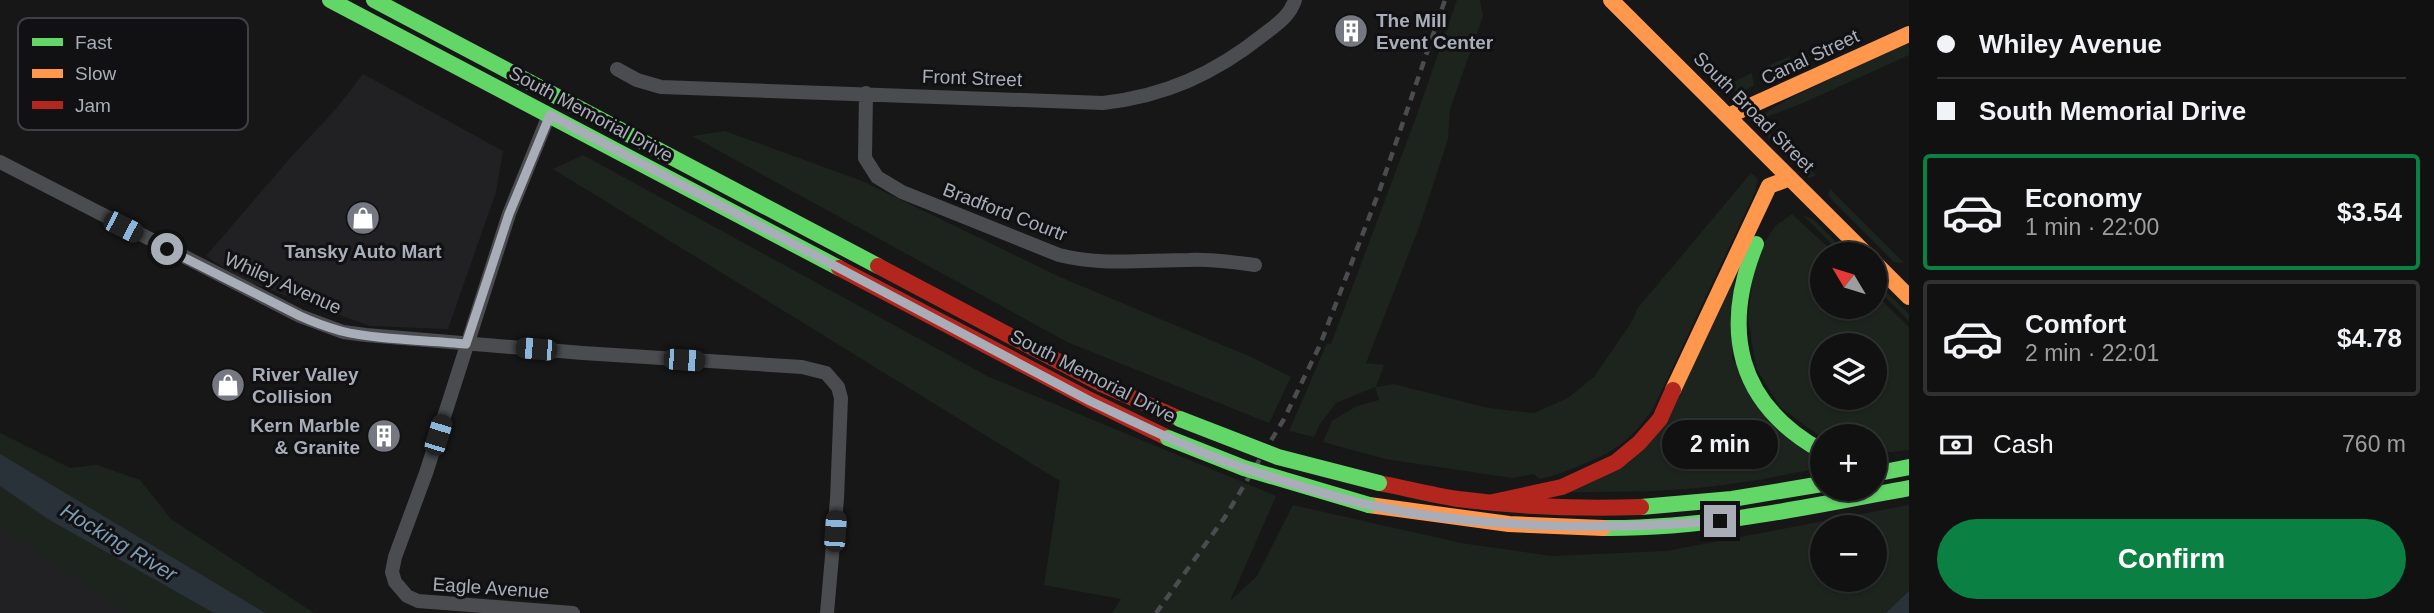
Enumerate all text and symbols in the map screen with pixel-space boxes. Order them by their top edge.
place label: The Mill Event Center [1376,10,1494,53]
building icon: The Mill Event Center [1332,12,1370,50]
legend [18,18,248,130]
street label: Canal Street [1758,25,1863,89]
text: Whiley Avenue [1979,29,2162,59]
text: Fast [75,32,113,53]
street label: South Broad Street [1689,47,1819,177]
street label: South Memorial Drive [505,62,677,166]
text: Slow [75,63,116,84]
street label: Front Street [922,66,1023,90]
text: Jam [75,95,111,116]
text: South Memorial Drive [1979,96,2246,126]
street label: Bradford Courtr [940,179,1071,246]
icon: car [1941,181,2004,244]
text: Economy [2025,183,2142,213]
text: $3.54 [2337,197,2402,227]
shop icon: Tansky Auto Mart [344,199,382,237]
car [100,208,147,246]
text: 1 min · 22:00 [2025,214,2159,240]
route start [151,233,183,265]
place label: Tansky Auto Mart [284,241,442,262]
north arrow [1810,242,1886,318]
map controls [1810,242,1887,592]
street label: Whiley Avenue [221,248,345,318]
icon: car [1941,307,2004,370]
text: Comfort [2025,309,2126,339]
text: $4.78 [2337,323,2402,353]
street label: South Memorial Drive [1007,325,1179,427]
button: layers [1810,333,1887,410]
car [515,337,558,361]
text: 2 min · 22:01 [2025,340,2159,366]
car [663,348,706,372]
place label: River Valley Collision [252,364,359,407]
shop icon: River Valley Collision [209,366,247,404]
car [422,412,455,458]
place label: Kern Marble & Granite [250,415,360,458]
building icon: Kern Marble & Granite [365,417,403,455]
callout: 2 min [1662,420,1778,468]
button: + [1810,424,1887,501]
icon: cash [1937,426,1975,464]
text: Cash [1993,429,2054,459]
text: 2 min [1690,431,1750,457]
text: 760 m [2342,431,2406,457]
water label: Hocking River [57,498,182,586]
route end [1704,505,1736,537]
car [824,509,847,553]
button: − [1810,515,1887,592]
button: Confirm [1937,519,2406,599]
street label: Eagle Avenue [432,573,550,603]

